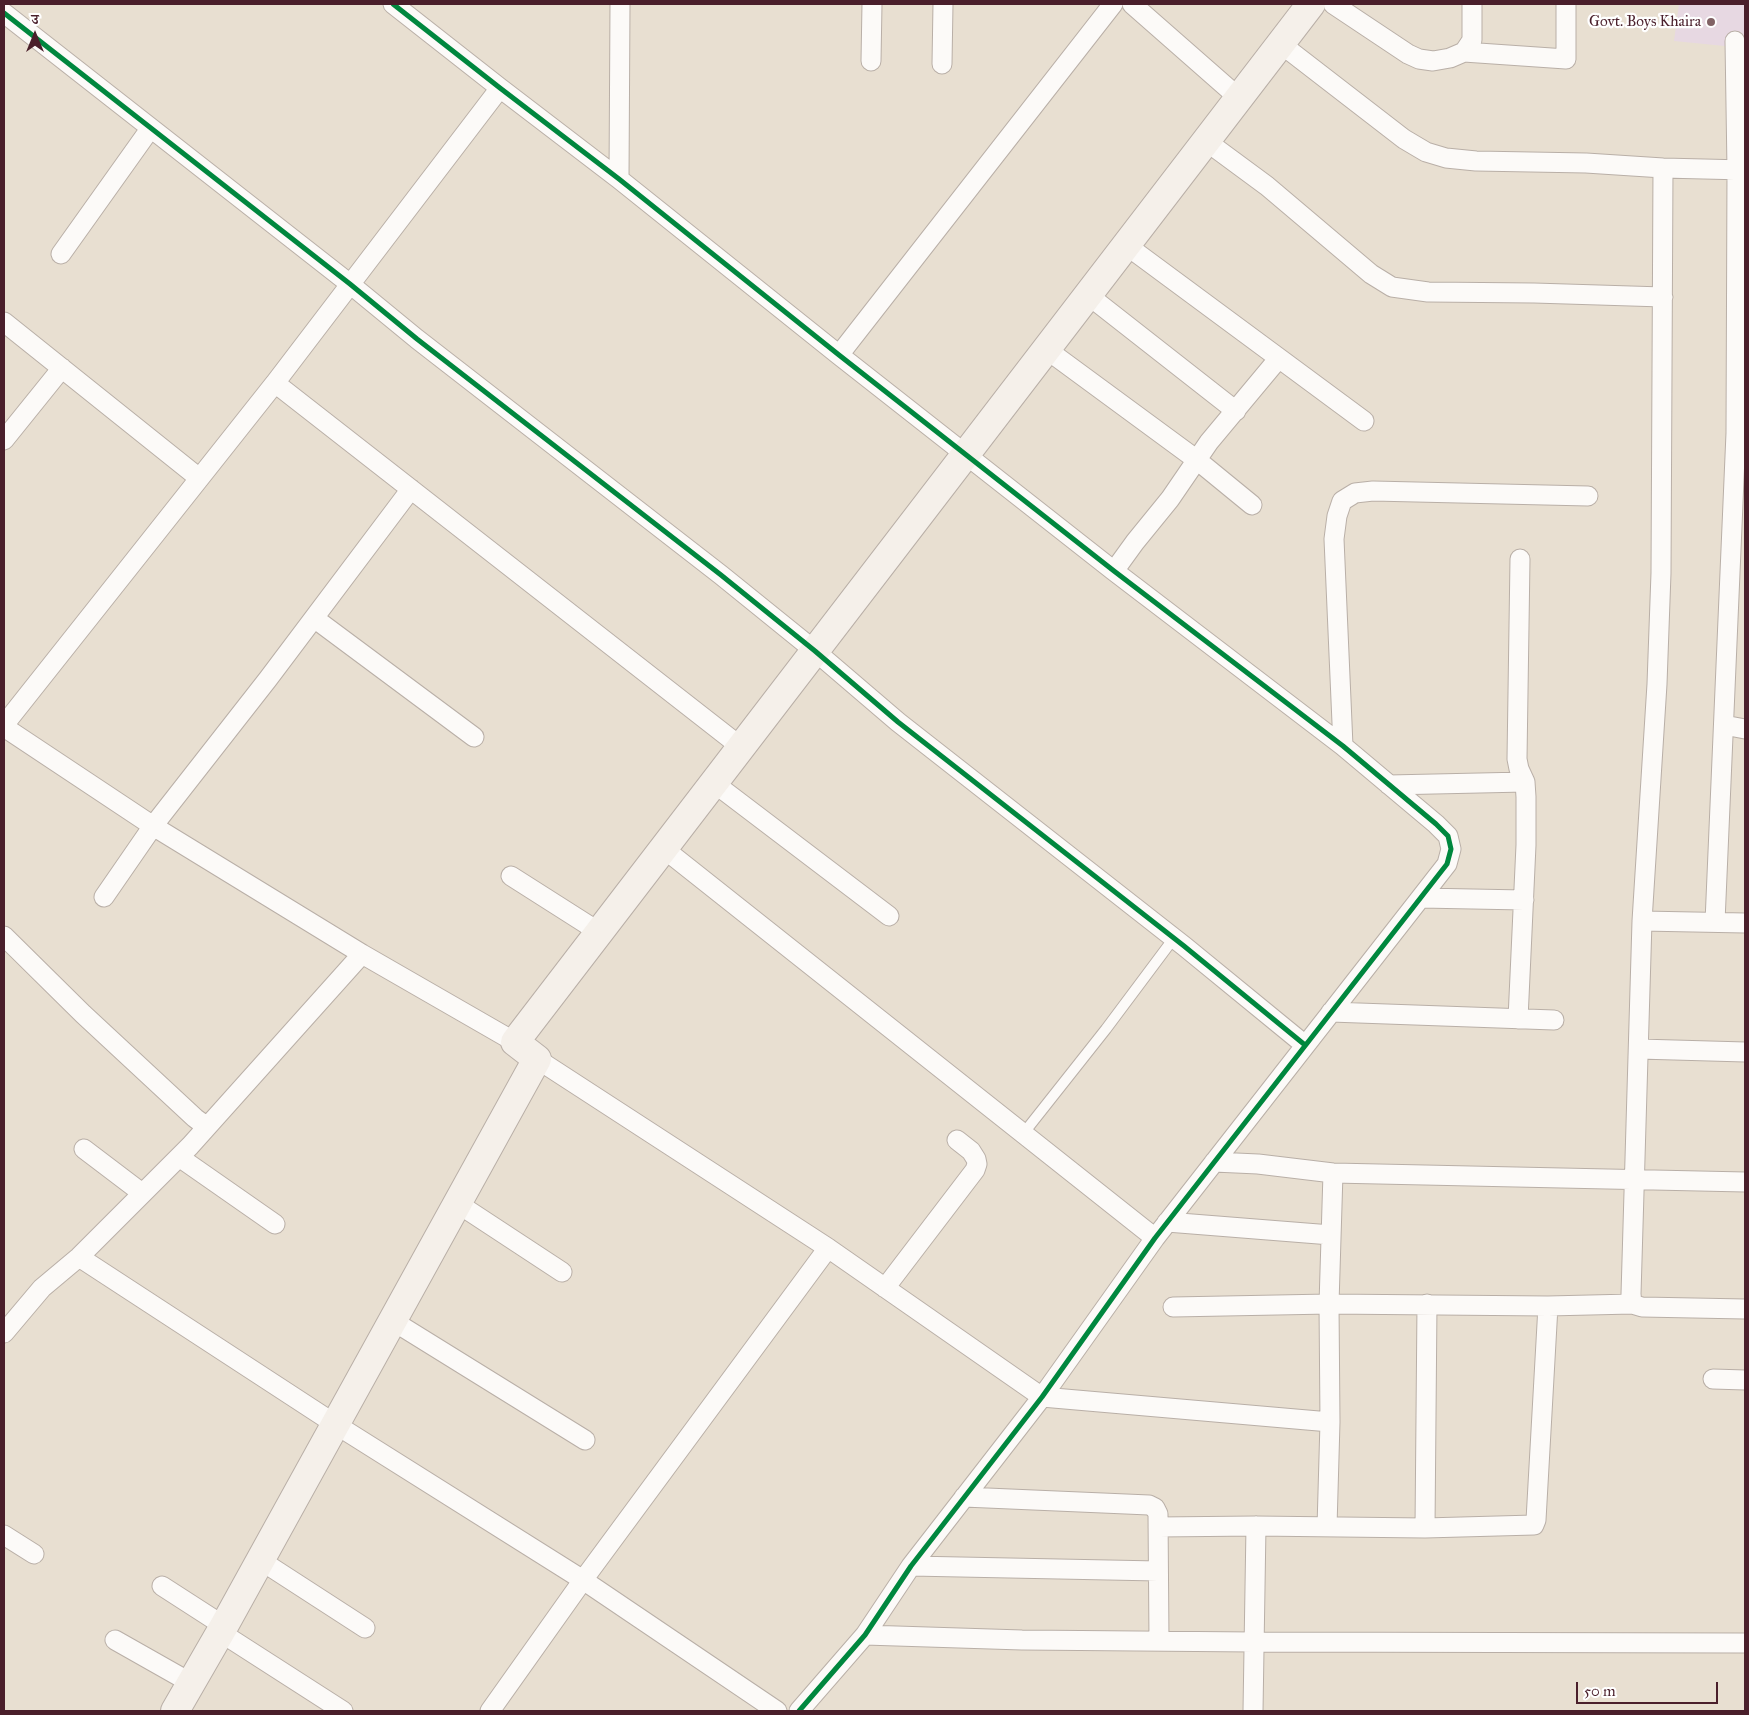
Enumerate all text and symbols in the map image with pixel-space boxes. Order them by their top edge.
north arrow [10,10,60,60]
text: उ [31,11,39,28]
place label: Govt. Boys Khaira [1589,13,1701,31]
marker: Govt. Boys Khaira [1705,16,1717,28]
scale bar [1579,1672,1722,1704]
text: 50 m [1584,1682,1616,1700]

